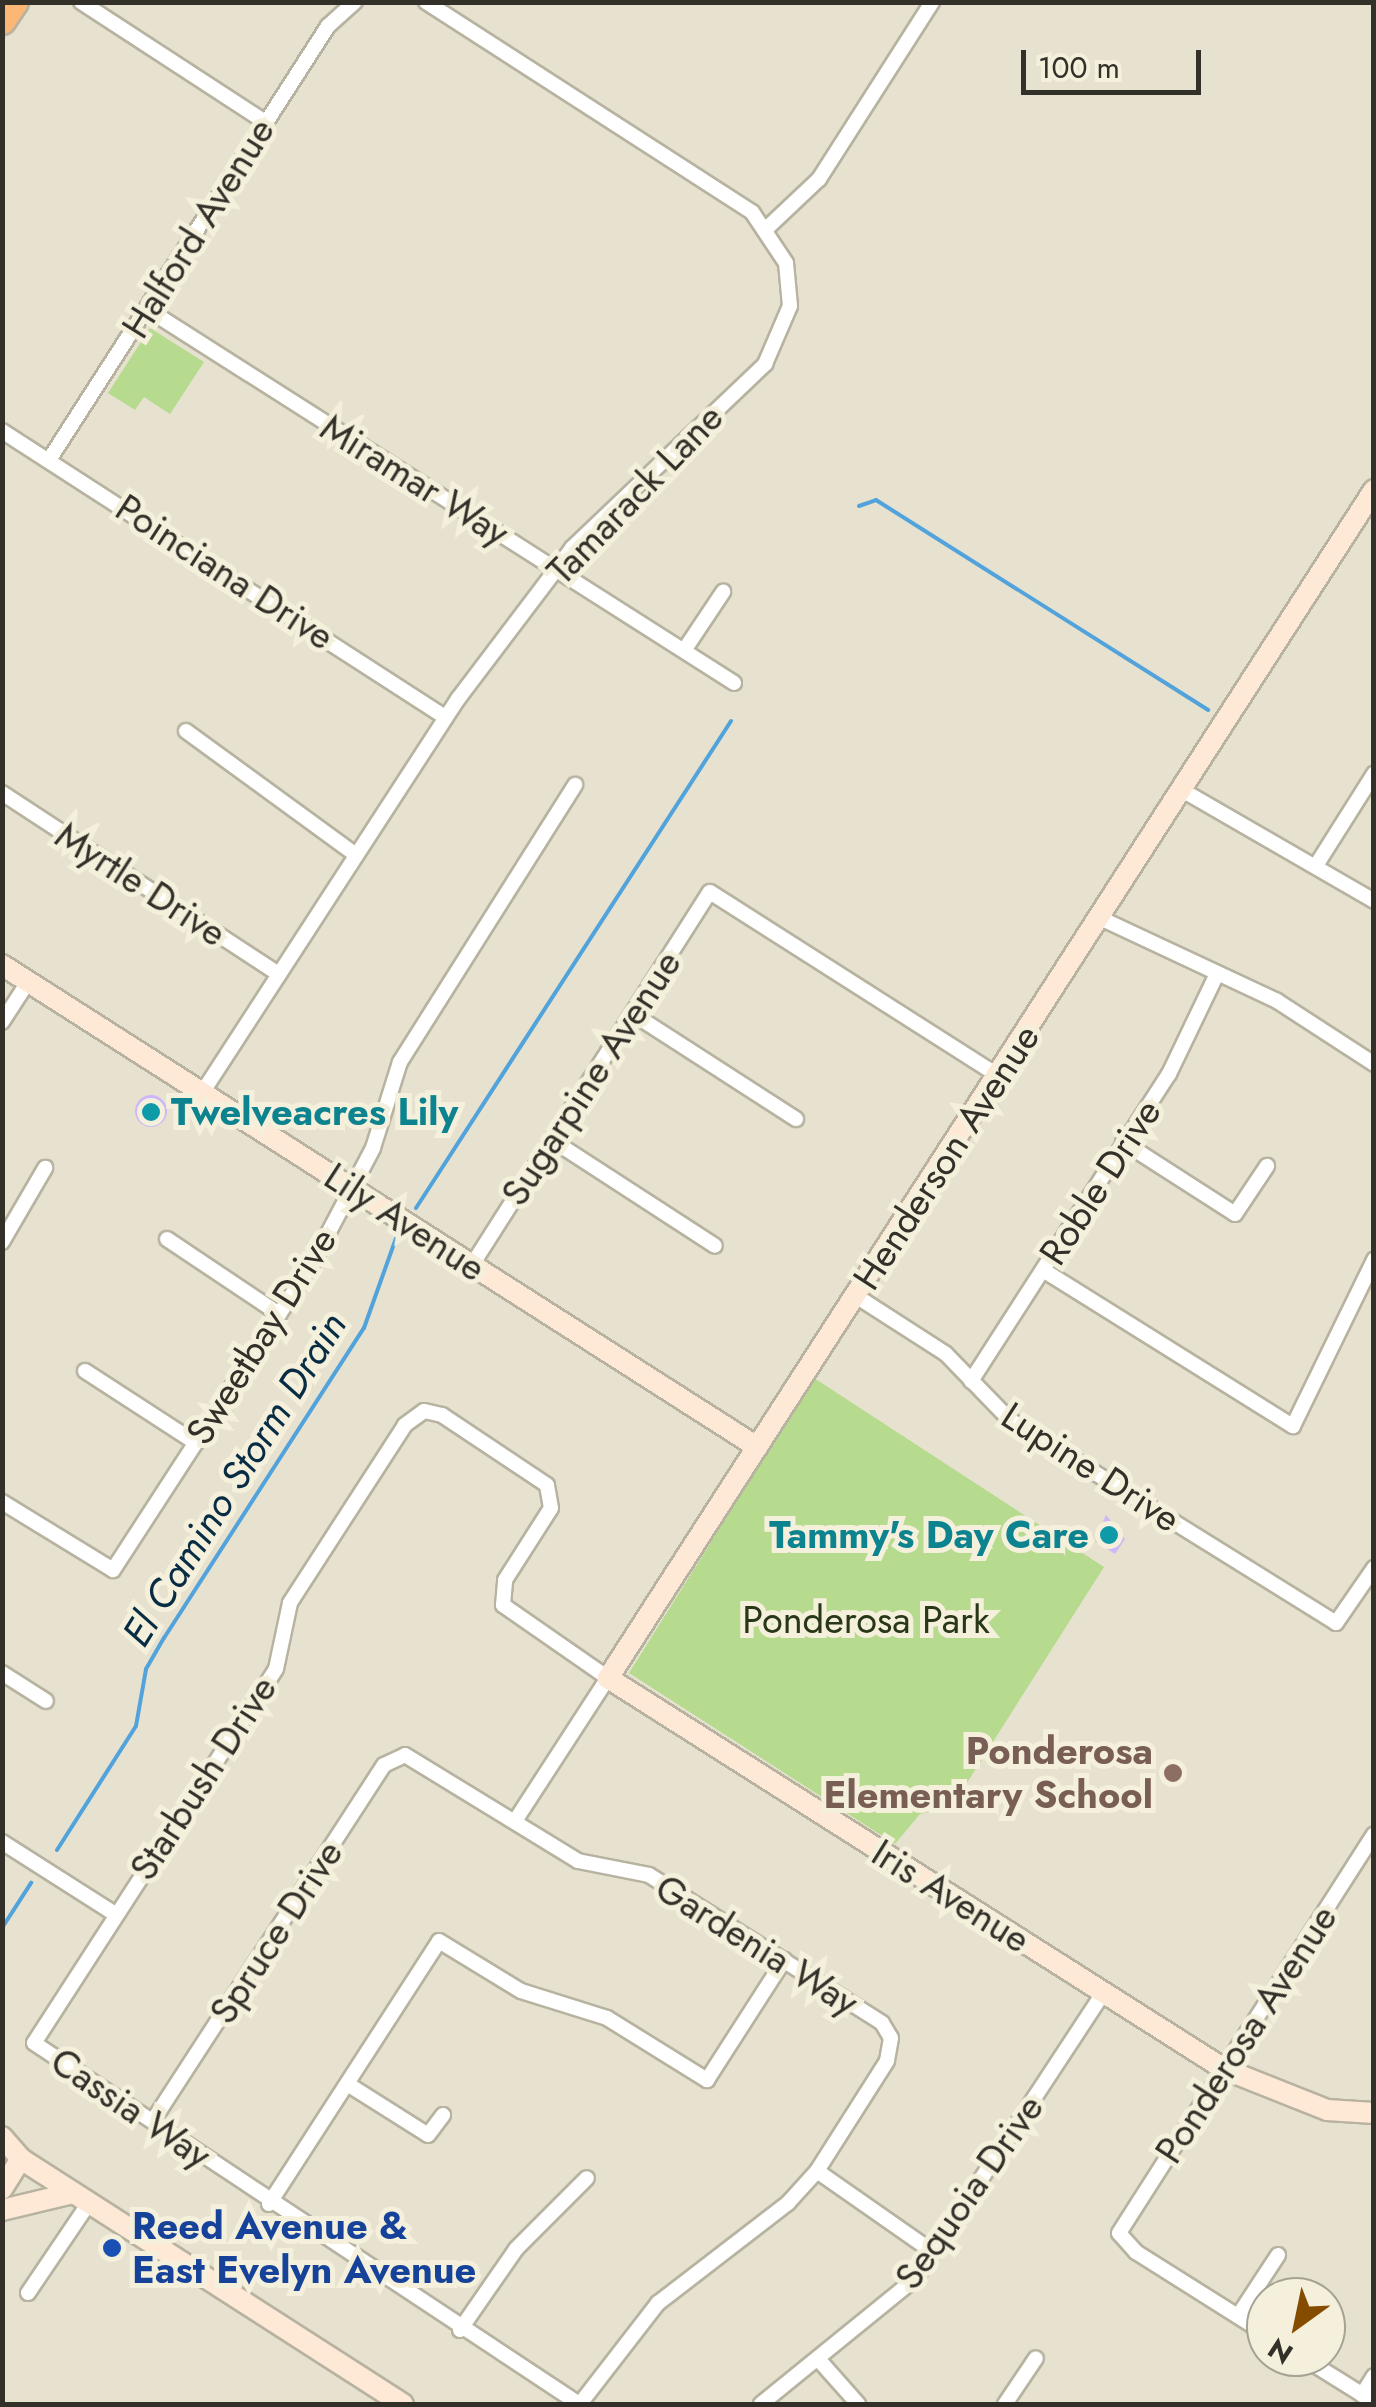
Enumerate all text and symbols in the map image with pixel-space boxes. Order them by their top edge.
scale bar [1026,30,1206,92]
text: 100 m [1038,46,1120,89]
street label: Halford Avenue [112,110,284,346]
street label: Tamarack Lane [538,395,732,593]
street label: Miramar Way [313,404,517,556]
street label: Poinciana Drive [107,485,343,659]
street label: Myrtle Drive [47,812,235,956]
street label: Sugarpine Avenue [492,942,690,1214]
street label: Henderson Avenue [843,1016,1049,1298]
place label: Twelveacres Lily [171,1089,458,1135]
street label: Roble Drive [1030,1091,1170,1273]
marker: Twelveacres Lily [140,1101,162,1123]
street label: Lily Avenue [316,1153,494,1291]
street label: Sweetbay Drive [176,1219,346,1453]
water label: El Camino Storm Drain [112,1303,356,1655]
street label: Lupine Drive [993,1393,1189,1541]
place label: Tammy's Day Care [769,1512,1089,1558]
marker: Tammy's Day Care [1098,1524,1120,1546]
park label: Ponderosa Park [742,1597,990,1643]
street label: Starbush Drive [120,1667,286,1889]
place label: Ponderosa Elementary School [824,1728,1153,1818]
marker: Ponderosa Elementary School [1162,1762,1184,1784]
street label: Iris Avenue [864,1830,1038,1962]
street label: Spruce Drive [200,1832,352,2032]
street label: Gardenia Way [647,1865,867,2025]
street label: Ponderosa Avenue [1146,1897,1346,2171]
street label: Cassia Way [42,2038,220,2178]
street label: Sequoia Drive [885,2086,1053,2298]
place label: Reed Avenue & East Evelyn Avenue [132,2203,476,2292]
marker: Reed Avenue & East Evelyn Avenue [101,2237,123,2259]
north arrow [1246,2277,1346,2377]
text: N [1260,2328,1301,2374]

